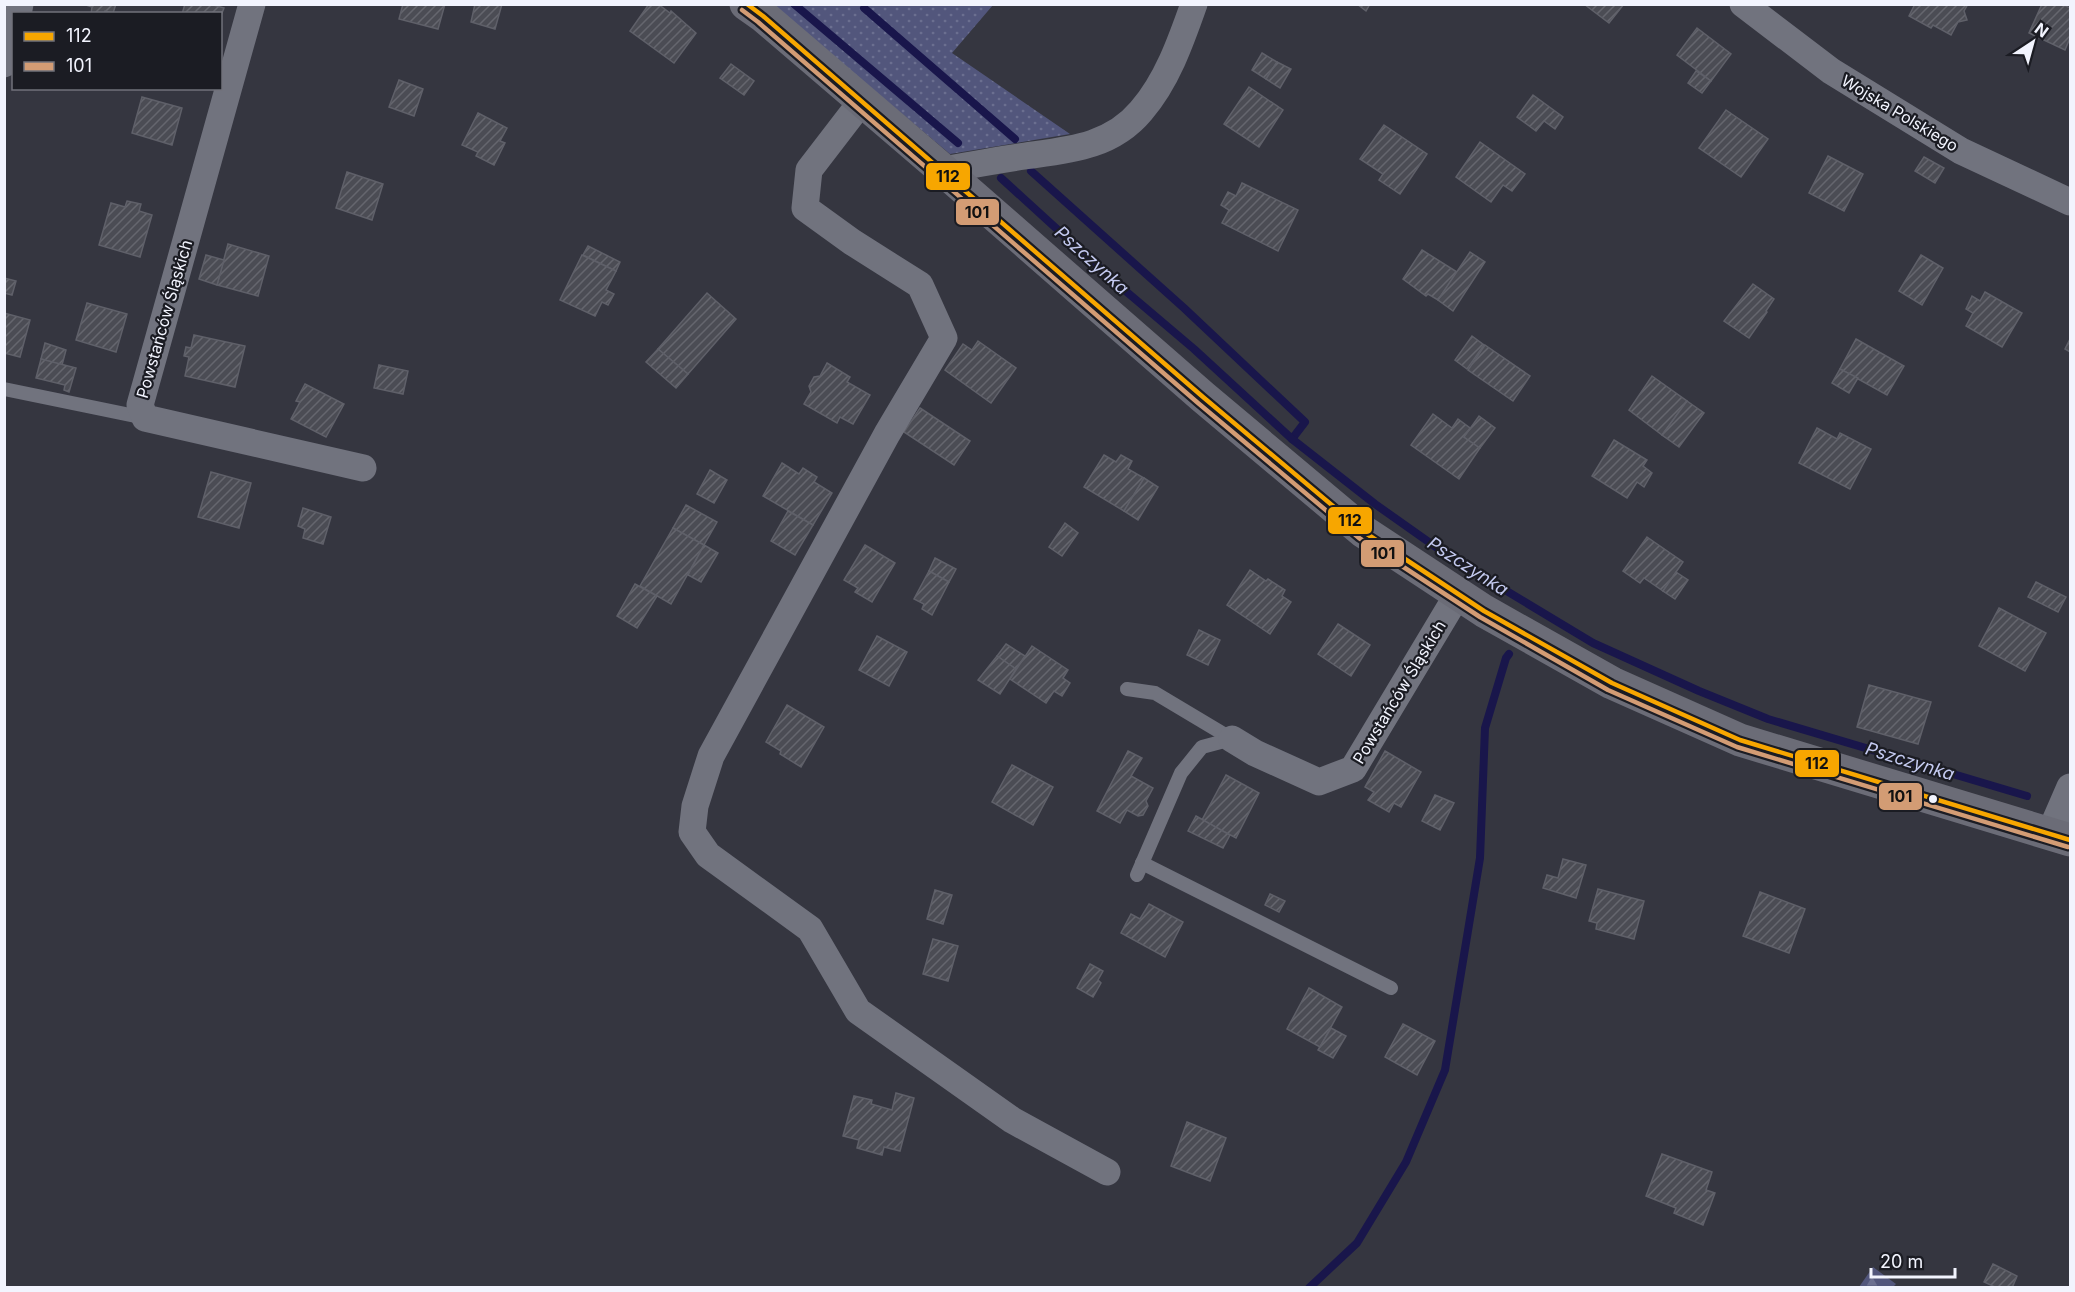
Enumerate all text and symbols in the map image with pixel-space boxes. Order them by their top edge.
legend [12,12,222,90]
north arrow [2003,12,2063,72]
text: N [2031,18,2053,42]
text: 112 [66,25,92,46]
text: 101 [66,55,92,76]
street label: Wojska Polskiego [1838,70,1962,156]
line badge: 112 [925,162,971,191]
text: 112 [936,166,960,186]
line badge: 101 [955,198,1000,226]
text: 101 [965,202,989,222]
water label: Pszczynka [1051,221,1133,299]
street label: Powstańców Śląskich [132,238,196,400]
line badge: 112 [1327,506,1373,535]
text: 112 [1338,510,1362,530]
water label: Pszczynka [1424,532,1512,600]
line badge: 101 [1360,539,1405,568]
text: 101 [1371,543,1395,563]
street label: Powstańców Śląskich [1348,617,1450,767]
water label: Pszczynka [1863,738,1957,784]
line badge: 112 [1794,749,1840,778]
text: 112 [1805,753,1829,773]
line badge: 101 [1878,782,1923,811]
text: 101 [1888,786,1912,806]
unlabelled marker [1927,793,1939,805]
scale bar [1871,1241,1955,1279]
text: 20 m [1880,1251,1923,1272]

